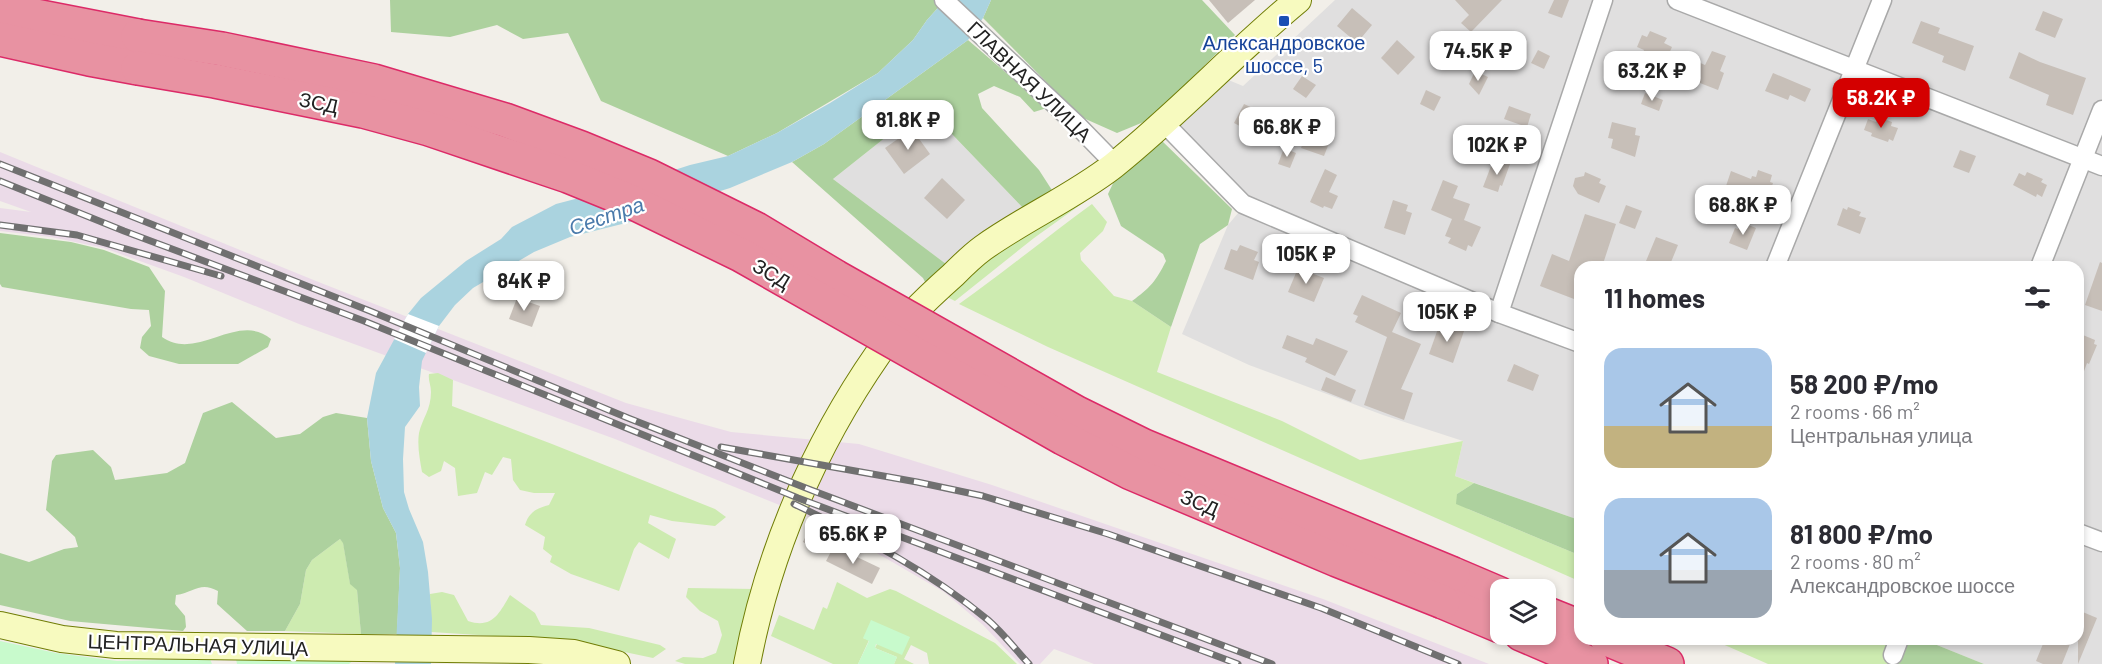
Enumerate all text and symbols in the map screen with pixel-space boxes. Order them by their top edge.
marker: Александровское шоссе, 5 [1277,14,1291,28]
street label: ГЛАВНАЯ УЛИЦА [963,16,1098,147]
place label: Александровское шоссе, 5 [1203,30,1365,77]
pin: 74.5K ₽ [1423,31,1533,82]
text: 74.5K ₽ [1444,38,1512,62]
pin: 63.2K ₽ [1597,51,1707,102]
text: 63.2K ₽ [1618,58,1686,82]
pin: 58.2K ₽ [1826,78,1936,129]
text: 58.2K ₽ [1847,85,1915,109]
street label: ЗСД [297,86,341,118]
pin: 81.8K ₽ [853,100,963,151]
text: 81.8K ₽ [876,107,940,131]
pin: 66.8K ₽ [1232,107,1342,158]
text: 66.8K ₽ [1253,114,1321,138]
pin: 102K ₽ [1448,125,1546,176]
text: 102K ₽ [1467,132,1527,156]
pin: 68.8K ₽ [1688,185,1798,236]
water label: Сестра [565,191,647,239]
text: 68.8K ₽ [1709,192,1777,216]
pin: 105K ₽ [1257,234,1355,285]
text: 105K ₽ [1276,241,1336,265]
street label: ЗСД [749,253,795,294]
pin: 84K ₽ [482,261,566,312]
text: 84K ₽ [497,268,551,292]
icon: filters [2021,281,2054,314]
text: 11 homes [1604,282,1705,313]
pin: 105K ₽ [1398,292,1496,343]
text: 105K ₽ [1417,299,1477,323]
text: 58 200 ₽/mo [1790,368,1939,399]
icon: home [1652,372,1724,444]
text: 2 rooms · 66 m² [1790,399,1920,423]
text: Центральная улица [1790,423,1972,447]
street label: ЗСД [1177,483,1223,521]
pin: 65.6K ₽ [798,514,908,565]
text: 81 800 ₽/mo [1790,518,1933,549]
text: 65.6K ₽ [819,521,887,545]
icon: home [1652,522,1724,594]
text: 2 rooms · 80 m² [1790,549,1921,573]
text: Александровское шоссе [1790,573,2015,597]
map controls [1490,579,1556,645]
button: layers [1490,579,1556,645]
street label: ЦЕНТРАЛЬНАЯ УЛИЦА [87,628,309,660]

